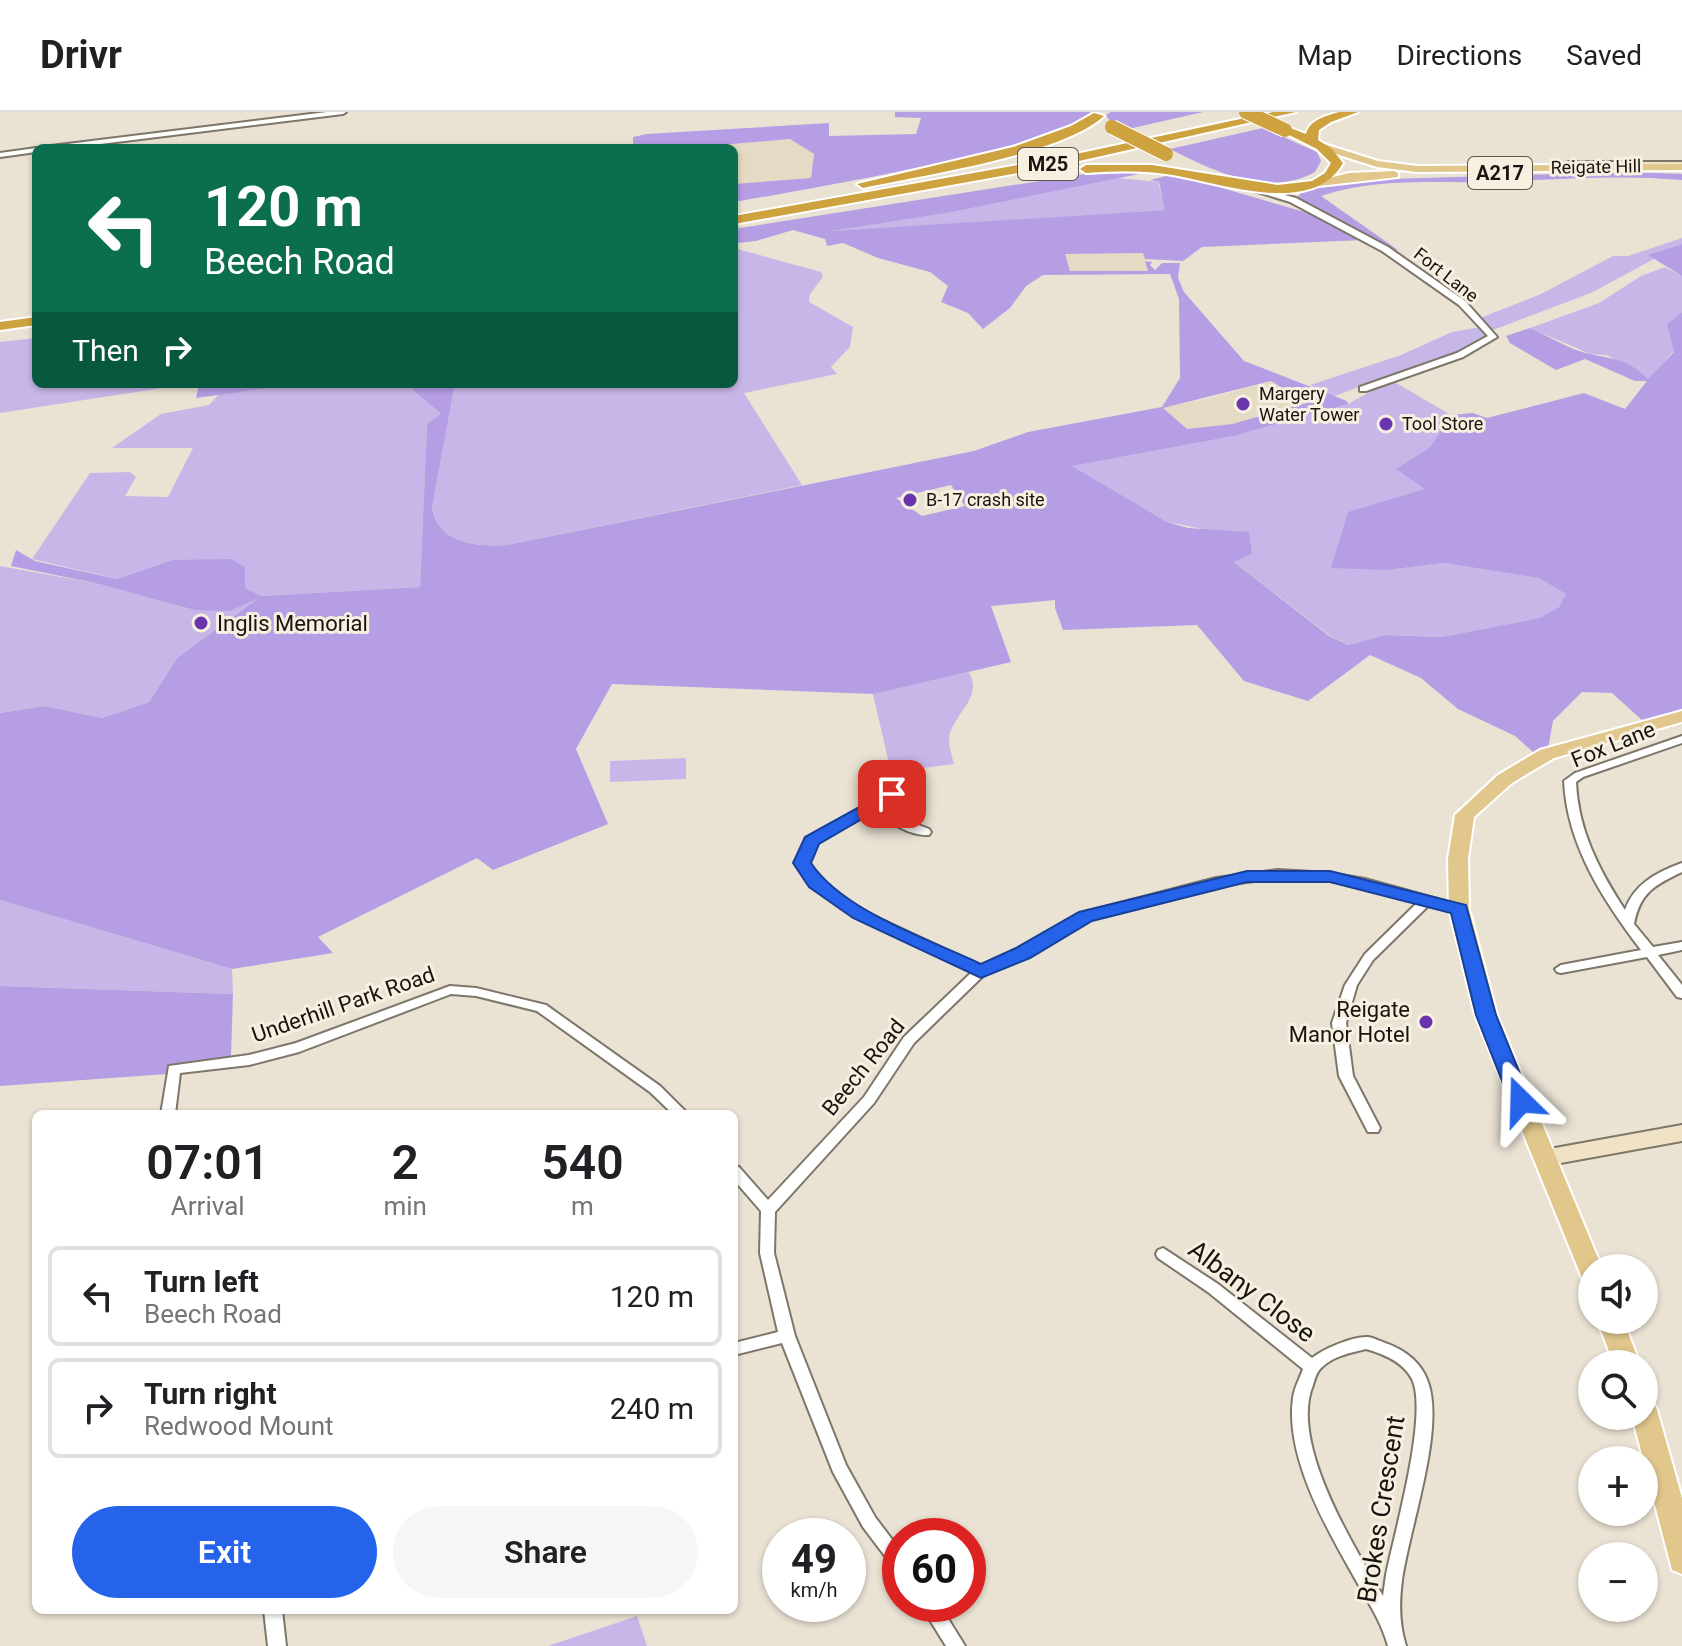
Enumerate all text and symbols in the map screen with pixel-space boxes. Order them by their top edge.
text: Drivr [40,33,122,77]
text: Map [1297,39,1353,72]
text: Directions [1397,39,1522,72]
text: Saved [1566,39,1642,72]
road number: M25 [1018,148,1078,180]
street label: Reigate Hill [1550,155,1642,178]
road number: A217 [1468,157,1532,189]
text: 120 m [204,174,363,240]
icon: left [72,176,176,280]
text: Beech Road [204,241,395,283]
street label: Fort Lane [1410,243,1483,306]
icon: right [155,328,199,372]
text: Then [72,333,139,368]
place label: Margery Water Tower [1259,383,1359,425]
marker: Margery Water Tower [1234,395,1252,413]
place label: Tool Store [1402,413,1483,434]
marker: Tool Store [1377,415,1395,433]
place label: B-17 crash site [926,489,1045,510]
marker: B-17 crash site [901,491,919,509]
place label: Inglis Memorial [217,611,368,636]
marker: Inglis Memorial [192,614,210,632]
street label: Fox Lane [1568,716,1659,773]
pin [858,760,926,828]
icon: arrive [870,772,914,816]
street label: Underhill Park Road [248,961,438,1048]
place label: Reigate Manor Hotel [1289,997,1410,1047]
marker: Reigate Manor Hotel [1417,1013,1435,1031]
street label: Beech Road [817,1014,910,1120]
position arrow [1479,1059,1563,1143]
text: 07:01 [146,1134,269,1191]
text: 2 [392,1134,419,1191]
text: 540 [541,1134,624,1191]
text: Arrival [171,1191,245,1221]
text: min [383,1191,427,1221]
text: m [571,1191,594,1221]
street label: Albany Close [1183,1234,1321,1348]
map controls [1578,1254,1658,1622]
button: sound [1578,1254,1658,1334]
text: Turn left [144,1264,259,1299]
icon: left [76,1274,120,1318]
text: 120 m [610,1279,694,1314]
text: Beech Road [144,1299,282,1329]
button: search [1578,1350,1658,1430]
text: Turn right [144,1376,277,1411]
icon: right [76,1386,120,1430]
text: 240 m [610,1391,694,1426]
text: Redwood Mount [144,1411,334,1441]
street label: Brokes Crescent [1351,1413,1411,1605]
button: + [1578,1446,1658,1526]
button: Exit [72,1506,377,1598]
button: Share [393,1506,698,1598]
speed limit sign: 60 [882,1518,986,1622]
text: 49 [791,1536,837,1583]
button: − [1578,1542,1658,1622]
text: km/h [791,1578,837,1602]

